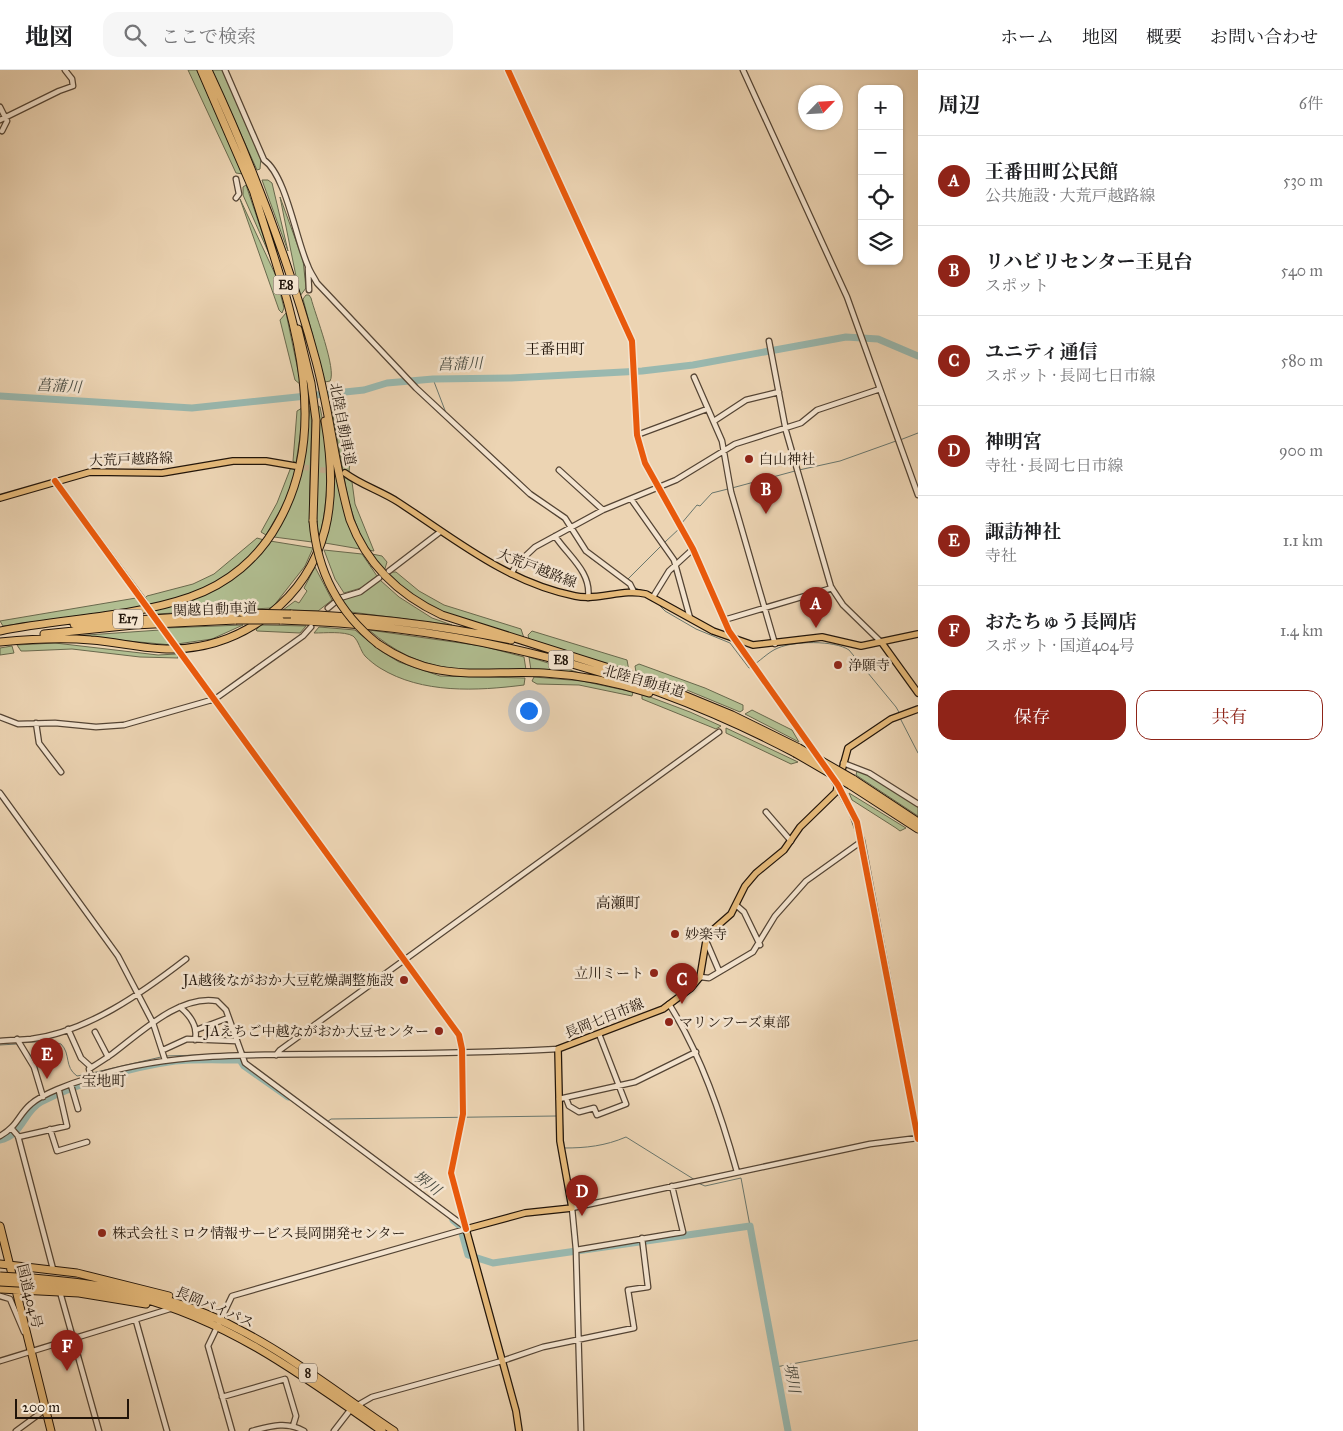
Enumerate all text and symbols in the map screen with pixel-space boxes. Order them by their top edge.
search box [103,12,453,57]
icon: search [121,21,149,49]
text: 地図 [25,22,73,52]
text: ここで検索 [161,25,256,48]
text: ホーム [1000,26,1054,48]
text: 地図 [1082,26,1118,48]
text: 概要 [1146,26,1182,48]
text: お問い合わせ [1210,26,1318,48]
north arrow [798,85,843,130]
map controls [858,85,903,265]
button: + [858,85,903,130]
text: 周辺 [938,92,980,118]
text: 6件 [1299,94,1323,113]
button: − [858,130,903,175]
text: 王番田町公民館 [985,160,1118,183]
text: A [949,171,959,190]
text: 530 m [1283,171,1323,190]
button: locate [858,175,903,220]
text: 公共施設 · 大荒戸越路線 [985,186,1155,205]
button: layers [858,220,903,265]
text: リハビリセンター王見台 [985,250,1192,273]
text: B [949,261,959,280]
text: 540 m [1281,261,1323,280]
road number: E8 [274,276,298,294]
text: スポット [985,276,1049,295]
district label: 王番田町 [525,340,585,358]
text: ユニティ通信 [985,340,1097,363]
text: C [949,351,959,370]
text: 580 m [1281,351,1323,370]
water label: 菖蒲川 [437,354,485,374]
text: スポット · 長岡七日市線 [985,366,1155,385]
water label: 菖蒲川 [36,376,84,396]
street label: 北陸自動車道 [326,381,359,467]
text: 神明宮 [985,430,1042,453]
text: D [948,441,960,460]
text: 900 m [1279,441,1323,460]
street label: 大荒戸越路線 [89,450,173,469]
place label: 白山神社 [759,451,815,468]
marker: 白山神社 [743,453,755,465]
text: 寺社 · 長岡七日市線 [985,456,1123,475]
pin: B [750,473,782,514]
text: 諏訪神社 [985,520,1061,543]
text: E [948,531,960,550]
text: 1.1 km [1283,531,1323,550]
street label: 大荒戸越路線 [495,545,579,591]
text: 寺社 [985,546,1017,565]
pin: A [800,587,832,628]
street label: 関越自動車道 [173,600,257,619]
road number: E17 [113,610,143,628]
text: おたちゅう長岡店 [985,610,1137,633]
text: F [949,621,959,640]
text: 1.4 km [1280,621,1323,640]
text: スポット · 国道404号 [985,636,1135,655]
road number: E8 [548,650,574,670]
place label: 浄願寺 [848,657,890,674]
marker: 浄願寺 [832,659,844,671]
street label: 北陸自動車道 [601,662,687,701]
button: 保存 [938,690,1126,740]
button: 共有 [1136,690,1323,740]
your location [516,698,542,724]
district label: 高瀬町 [595,894,641,912]
place label: 妙楽寺 [685,926,727,943]
marker: 妙楽寺 [669,928,681,940]
pin: C [666,963,698,1004]
place label: 立川ミート [574,965,644,982]
marker: 立川ミート [648,967,660,979]
place label: JA越後ながおか大豆乾燥調整施設 [181,972,394,990]
marker: JA越後ながおか大豆乾燥調整施設 [398,974,410,986]
street label: 長岡七日市線 [562,995,646,1042]
place label: マリンフーズ東部 [679,1014,790,1031]
marker: マリンフーズ東部 [663,1016,675,1028]
place label: JAえちご中越ながおか大豆センター [203,1023,429,1041]
marker: JAえちご中越ながおか大豆センター [433,1025,445,1037]
pin: E [31,1038,63,1079]
district label: 宝地町 [81,1072,127,1090]
water label: 堺川 [410,1167,446,1200]
pin: D [566,1175,598,1216]
place label: 株式会社ミロク情報サービス長岡開発センター [112,1225,405,1242]
marker: 株式会社ミロク情報サービス長岡開発センター [96,1227,108,1239]
street label: 国道404号 [13,1262,46,1330]
street label: 長岡バイパス [173,1283,257,1332]
pin: F [51,1330,83,1371]
water label: 堺川 [780,1362,804,1396]
road number: 8 [299,1364,317,1382]
scale bar [15,1396,129,1419]
text: 200 m [22,1399,60,1416]

